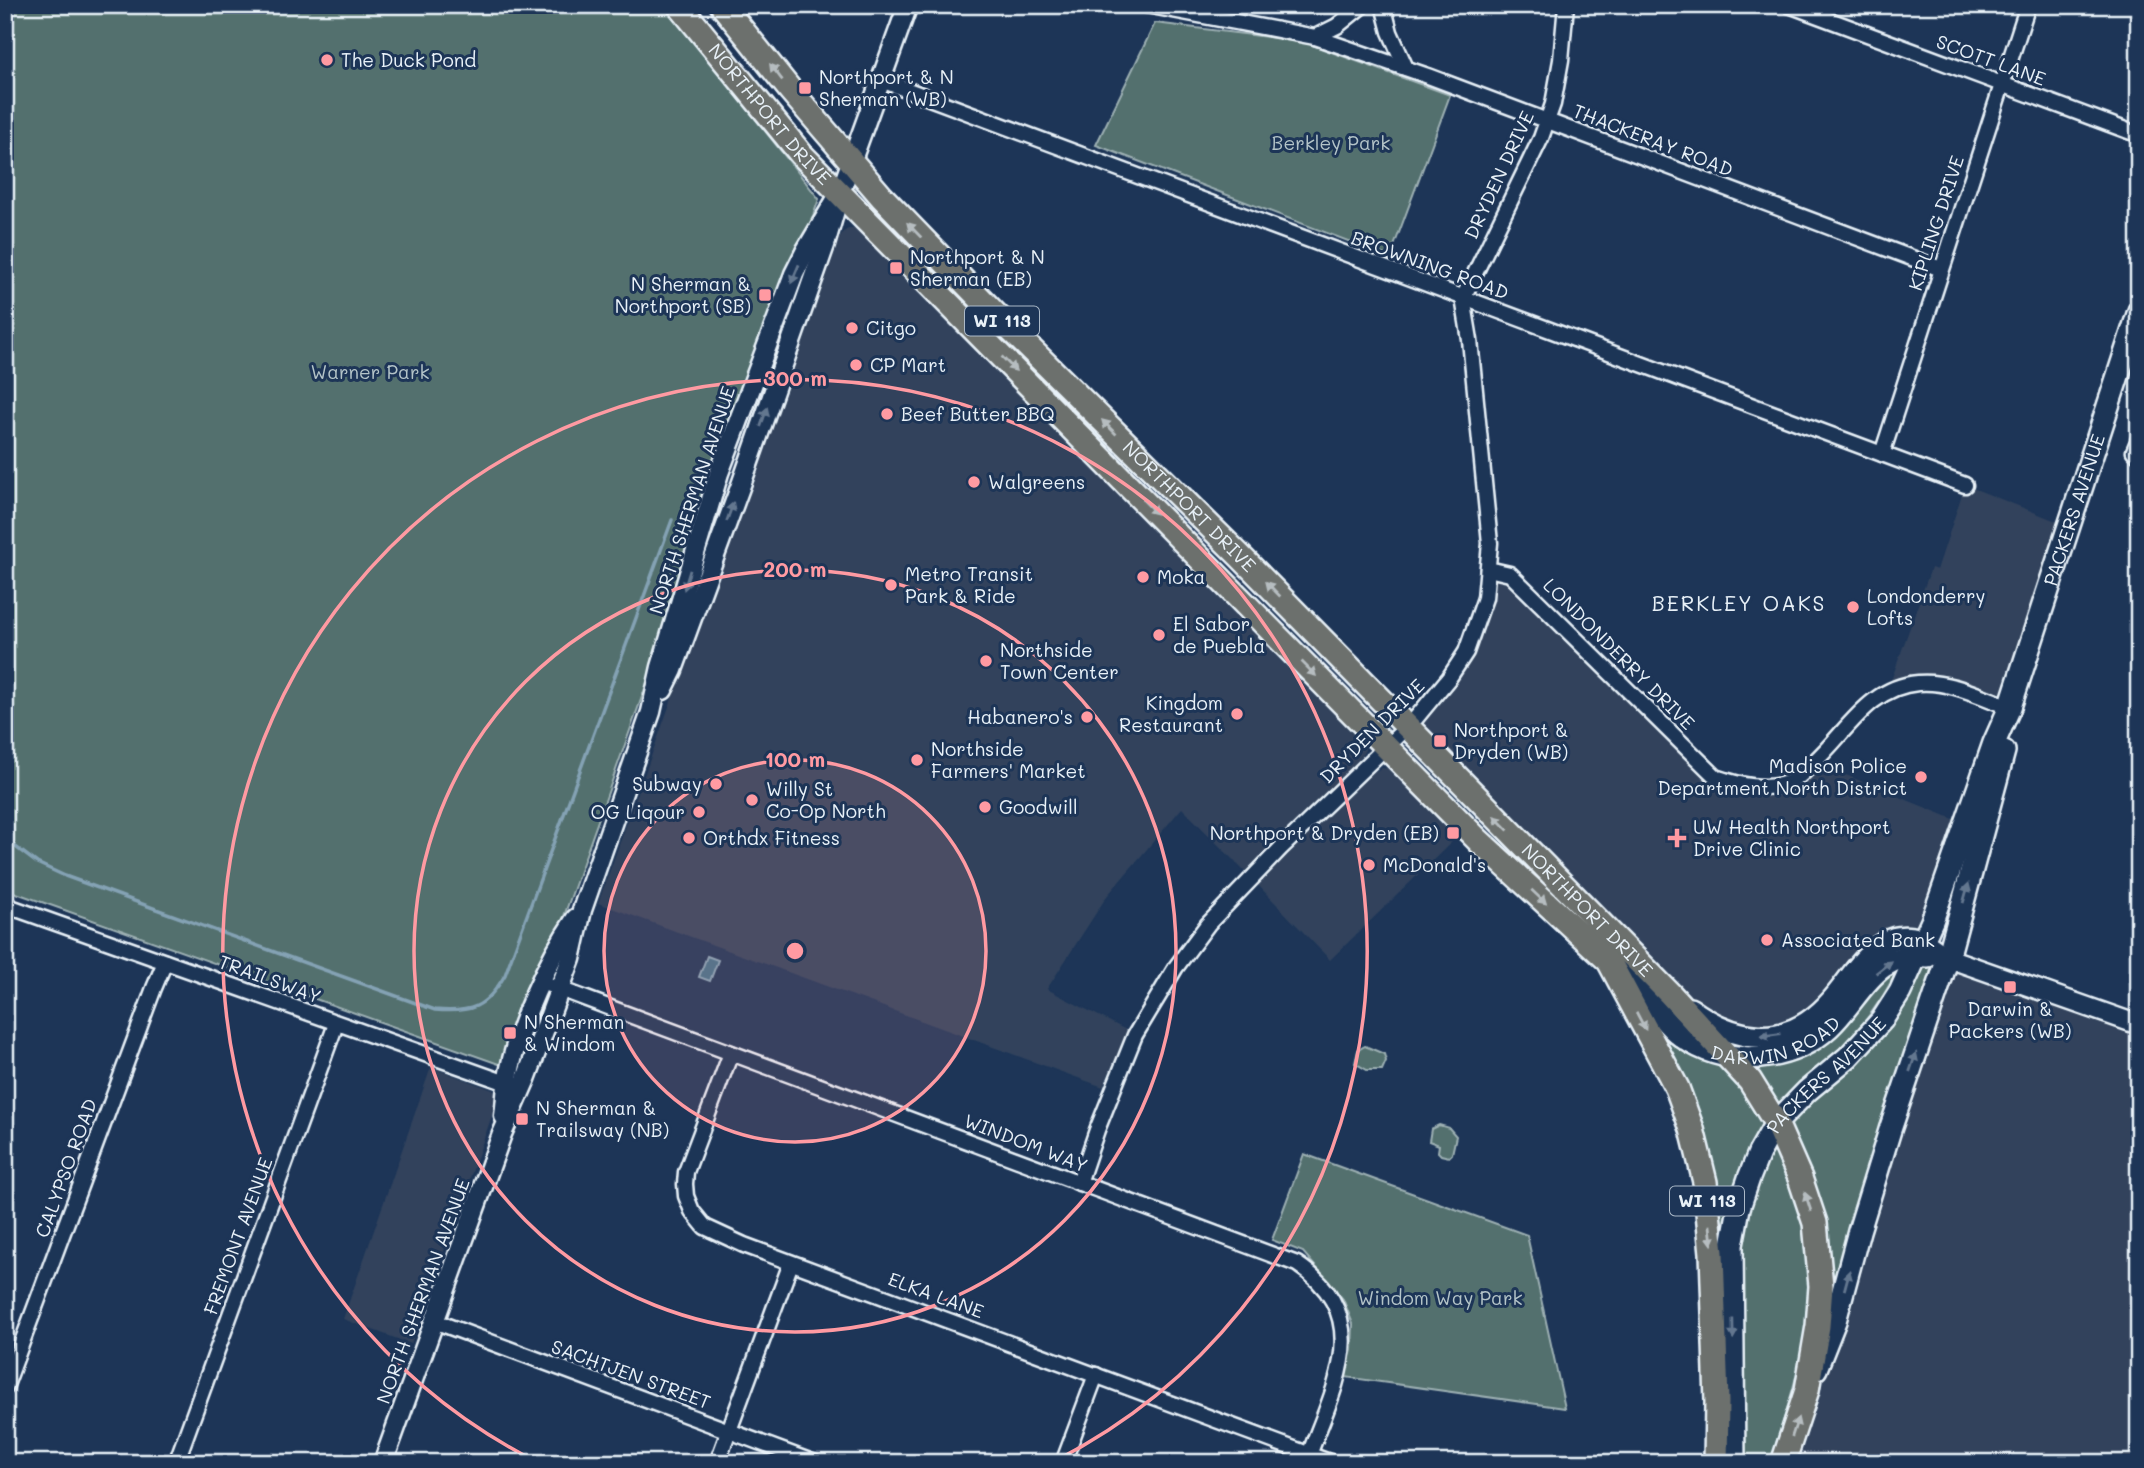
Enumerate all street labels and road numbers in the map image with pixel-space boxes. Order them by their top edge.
street label: SCOTT LANE [1933,28,2049,91]
street label: NORTHPORT DRIVE [703,38,837,190]
street label: THACKERAY ROAD [1570,98,1737,182]
street label: DRYDEN DRIVE [1458,107,1539,243]
street label: KIPLING DRIVE [1902,152,1969,294]
street label: BROWNING ROAD [1348,224,1512,305]
road number: WI 113 [965,306,1039,335]
street label: NORTH SHERMAN AVENUE [643,383,740,617]
street label: PACKERS AVENUE [2037,431,2110,589]
street label: NORTHPORT DRIVE [1118,434,1262,577]
street label: LONDONDERRY DRIVE [1538,572,1701,735]
street label: DRYDEN DRIVE [1314,673,1429,788]
street label: NORTHPORT DRIVE [1517,837,1659,982]
street label: TRAILSWAY [216,948,325,1009]
street label: DARWIN ROAD [1708,1010,1845,1070]
street label: PACKERS AVENUE [1760,1011,1891,1137]
street label: CALYPSO ROAD [29,1095,102,1241]
street label: WINDOM WAY [961,1107,1092,1178]
street label: FREMONT AVENUE [197,1154,278,1318]
street label: NORTH SHERMAN AVENUE [370,1175,475,1407]
road number: WI 113 [1670,1186,1744,1216]
street label: ELKA LANE [885,1266,987,1323]
street label: SACHTJEN STREET [548,1333,714,1414]

